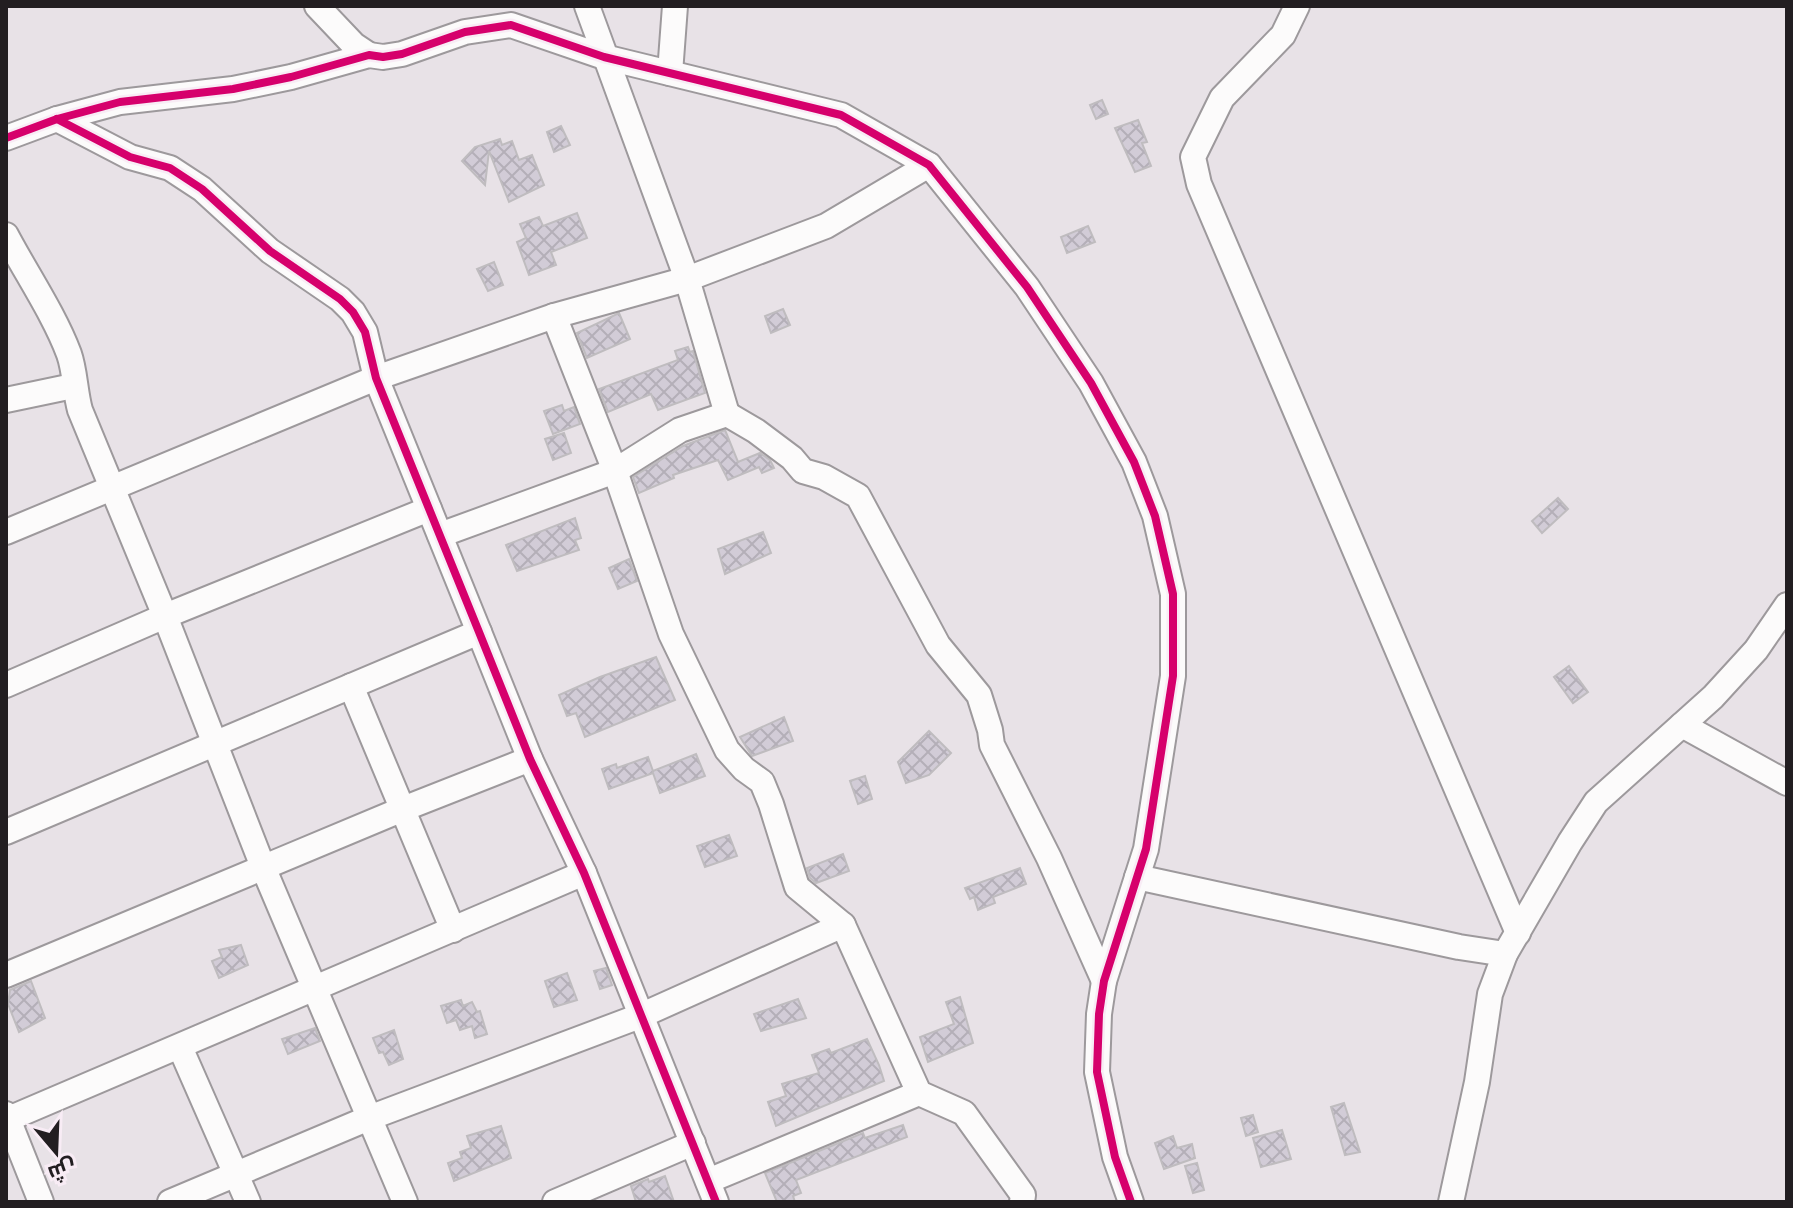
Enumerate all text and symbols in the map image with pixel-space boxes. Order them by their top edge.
north arrow [16,1112,96,1192]
text: ش [43,1149,81,1190]

